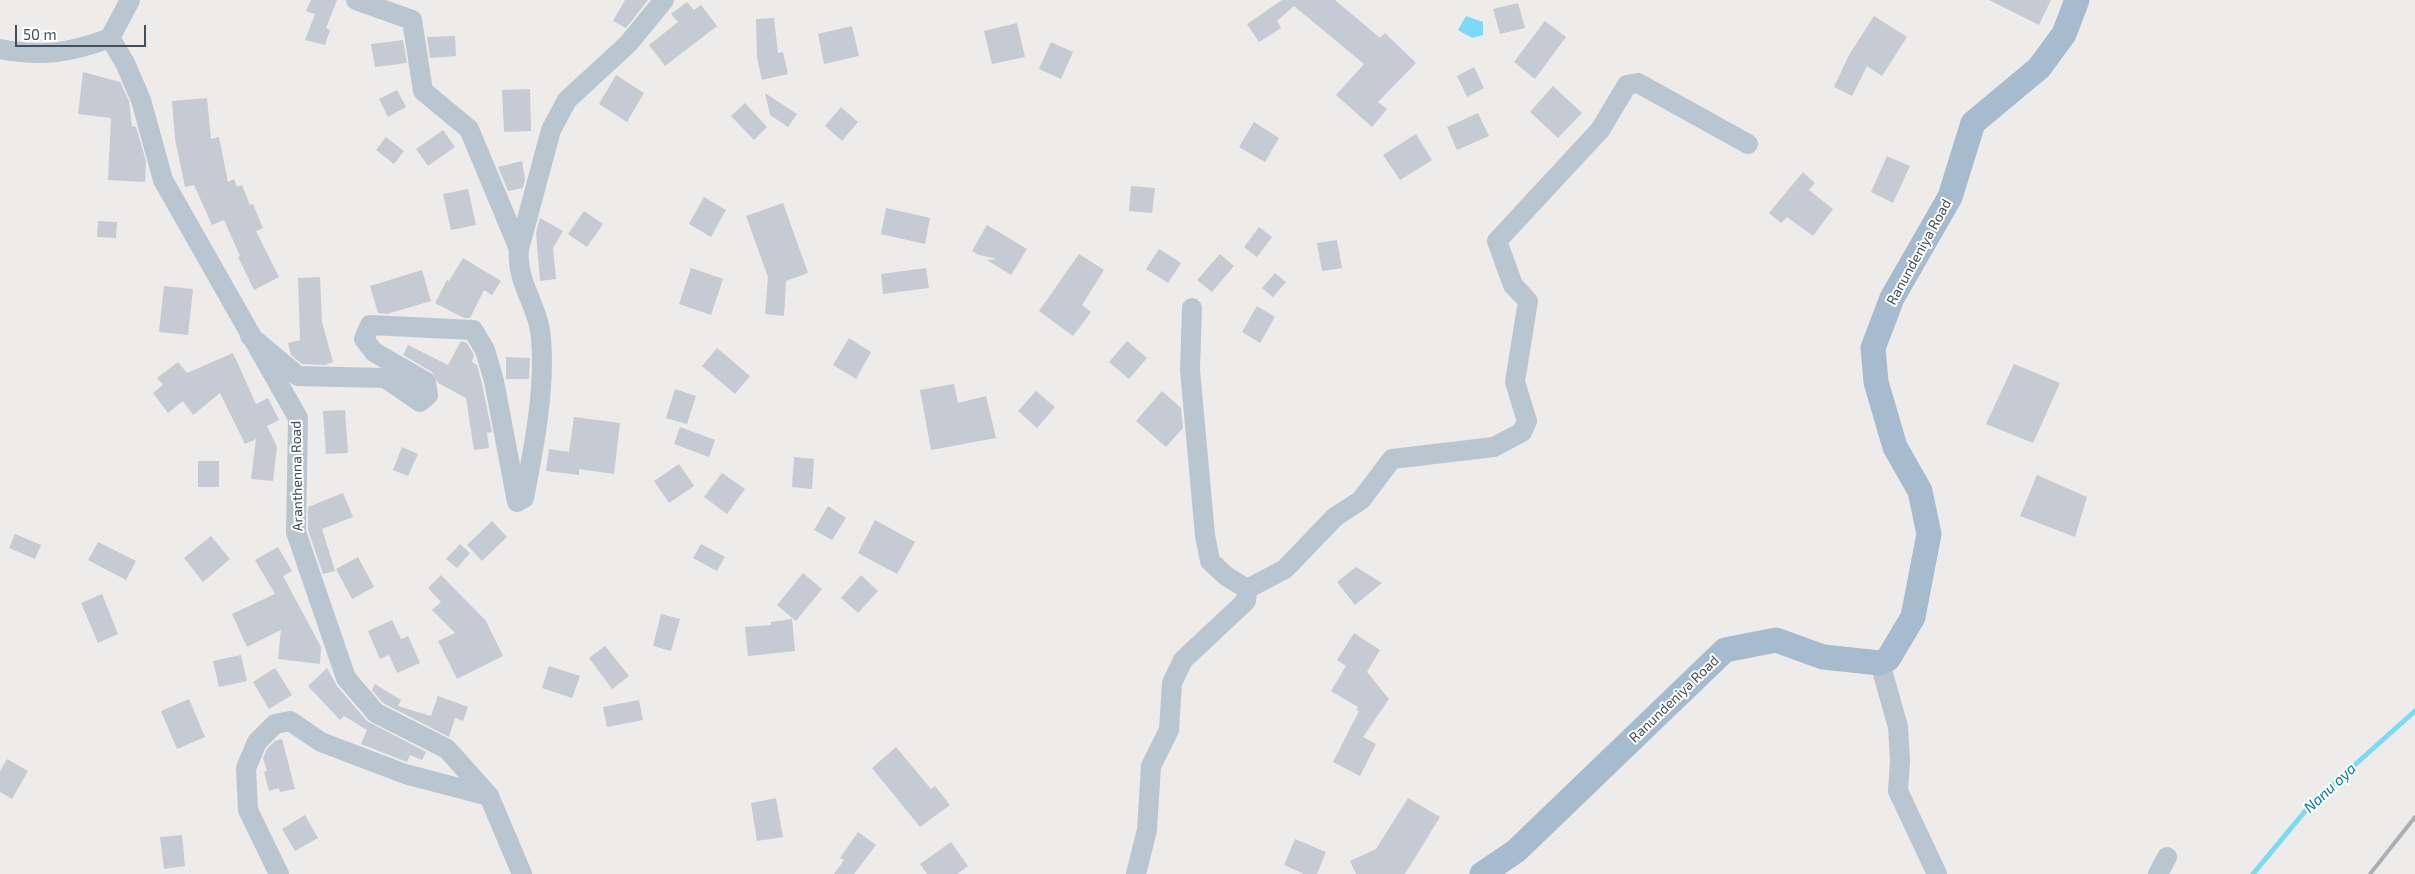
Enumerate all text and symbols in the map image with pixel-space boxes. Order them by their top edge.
scale bar [18,15,149,47]
text: 50 m [23,25,57,43]
street label: Ranundeniya Road [1883,196,1955,308]
street label: Aranthenna Road [288,421,306,531]
street label: Ranundeniya Road [1626,652,1722,746]
water label: Nanu oya [2300,759,2360,817]

